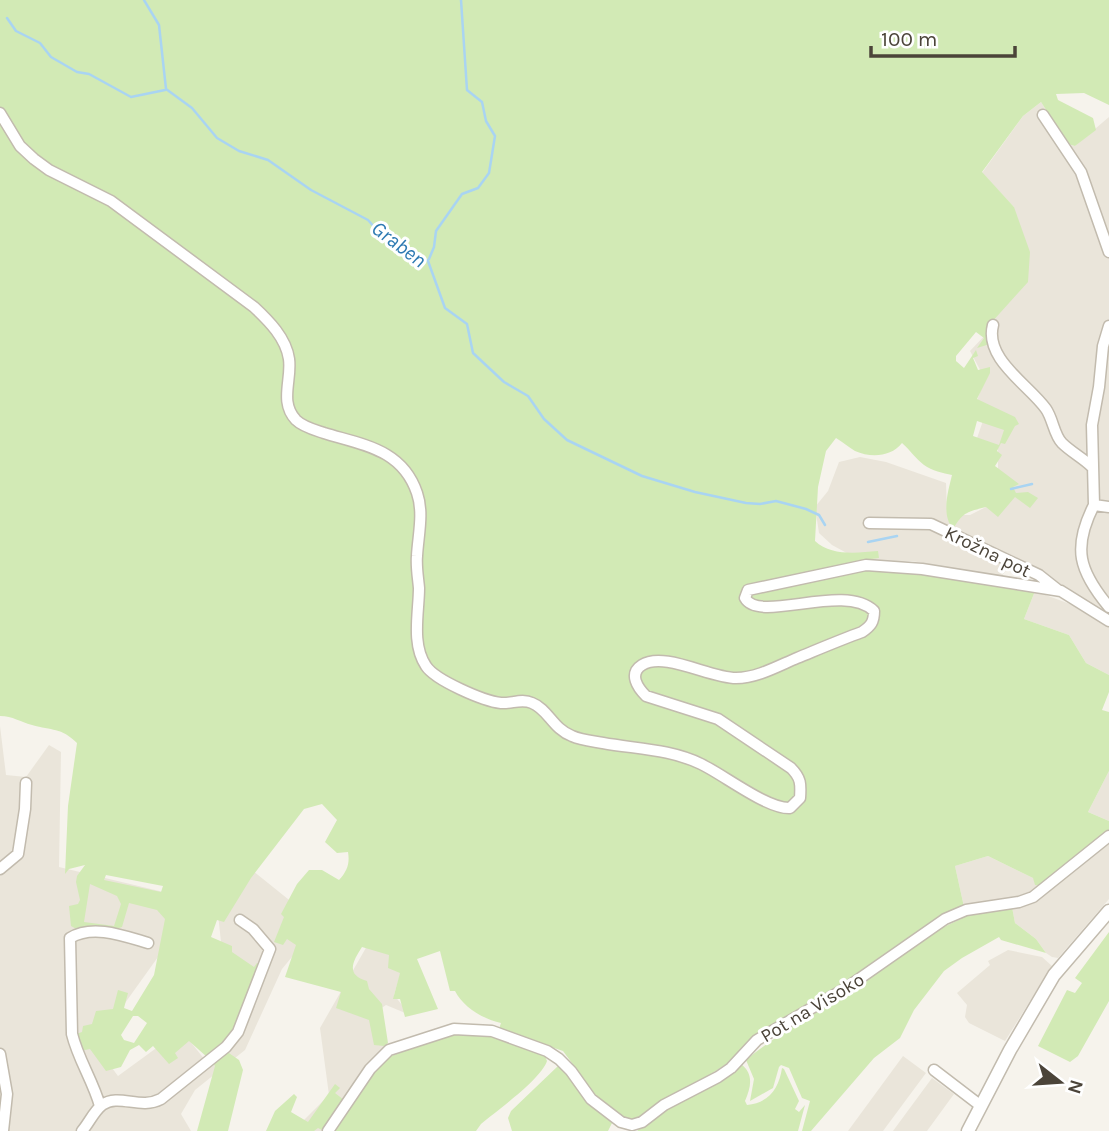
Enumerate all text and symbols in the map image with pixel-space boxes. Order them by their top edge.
scale bar [871,14,1014,58]
text: 100 m [881,27,938,51]
water label: Graben [367,216,431,272]
street label: Krožna pot [941,522,1034,582]
street label: Pot na Visoko [757,968,868,1047]
north arrow [1025,1047,1095,1117]
text: N [1063,1077,1088,1096]

